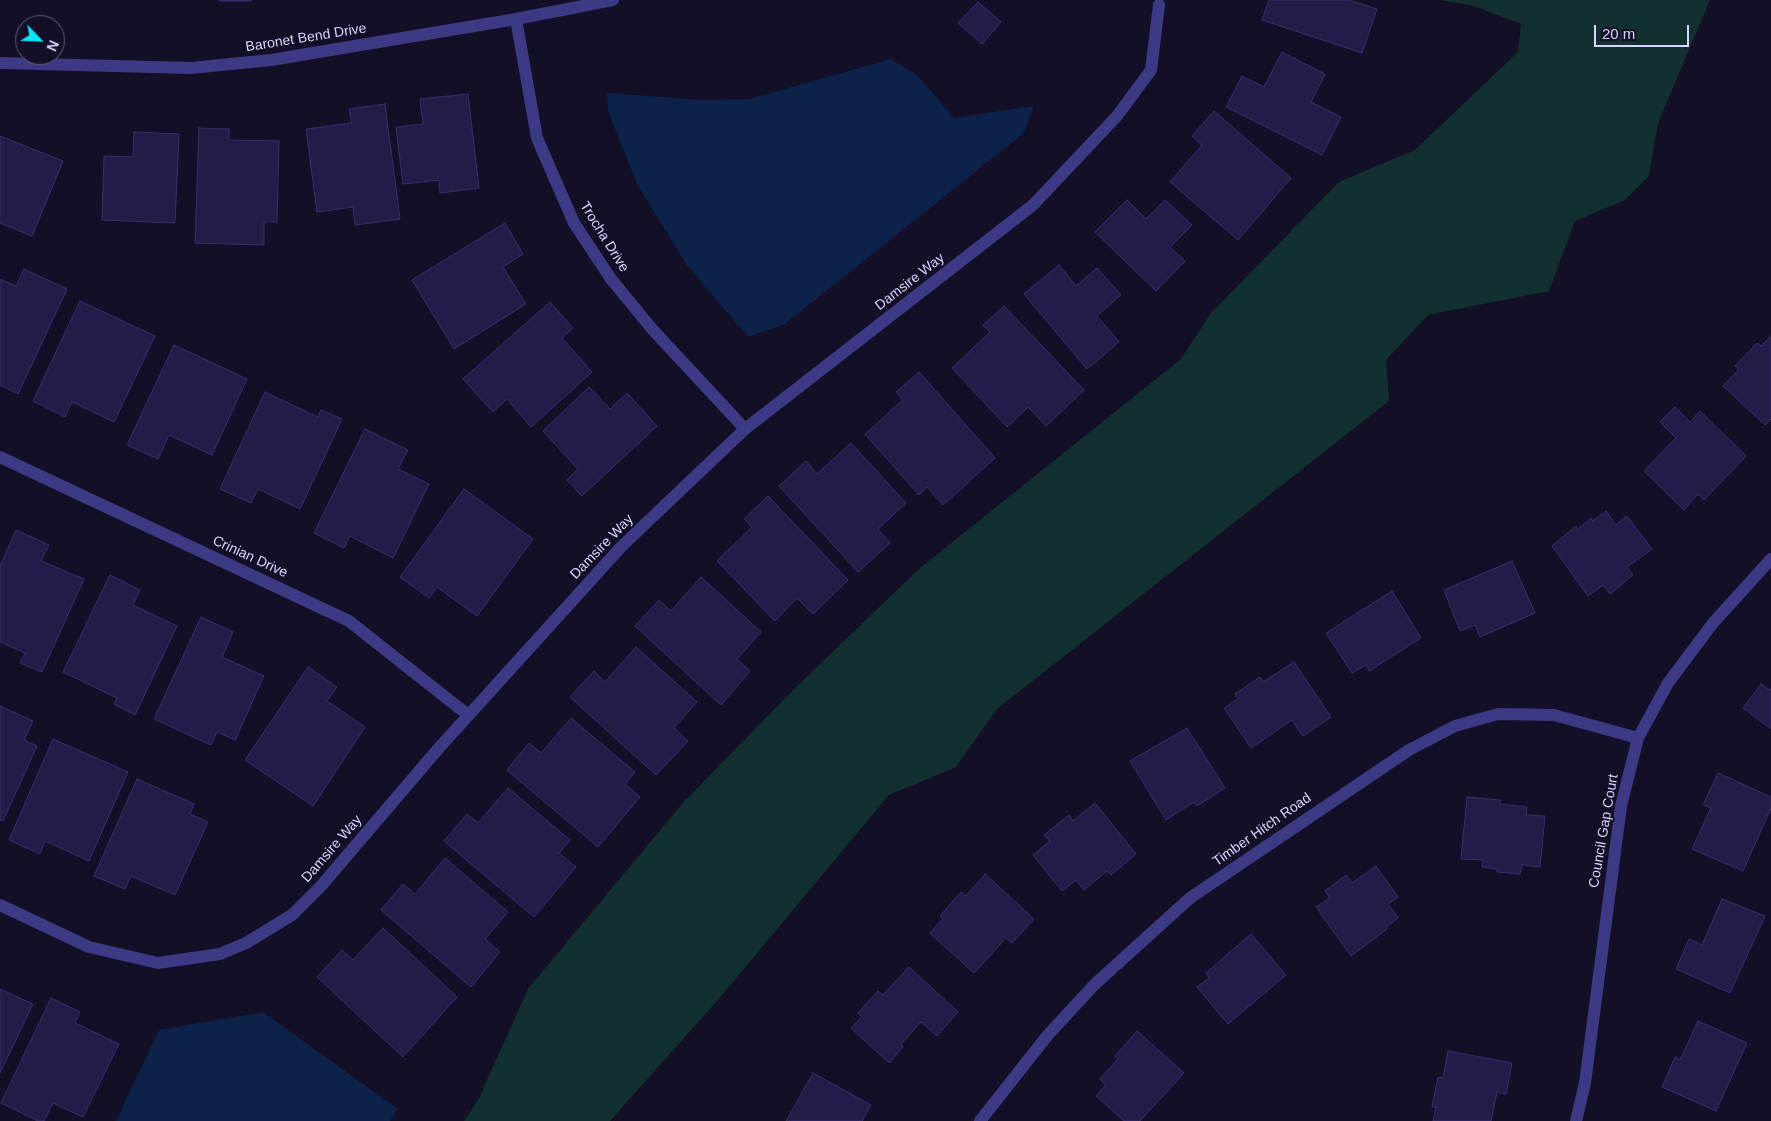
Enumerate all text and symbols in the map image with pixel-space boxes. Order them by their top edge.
north arrow [15,15,65,65]
scale bar [1596,15,1691,47]
street label: Baronet Bend Drive [244,20,368,56]
text: 20 m [1602,25,1635,42]
text: N [43,38,62,54]
street label: Trocha Drive [576,199,632,275]
street label: Damsire Way [872,250,948,314]
street label: Damsire Way [567,511,637,583]
street label: Crinian Drive [210,532,290,582]
street label: Council Gap Court [1586,773,1622,889]
street label: Timber Hitch Road [1210,790,1314,870]
street label: Damsire Way [298,812,366,886]

